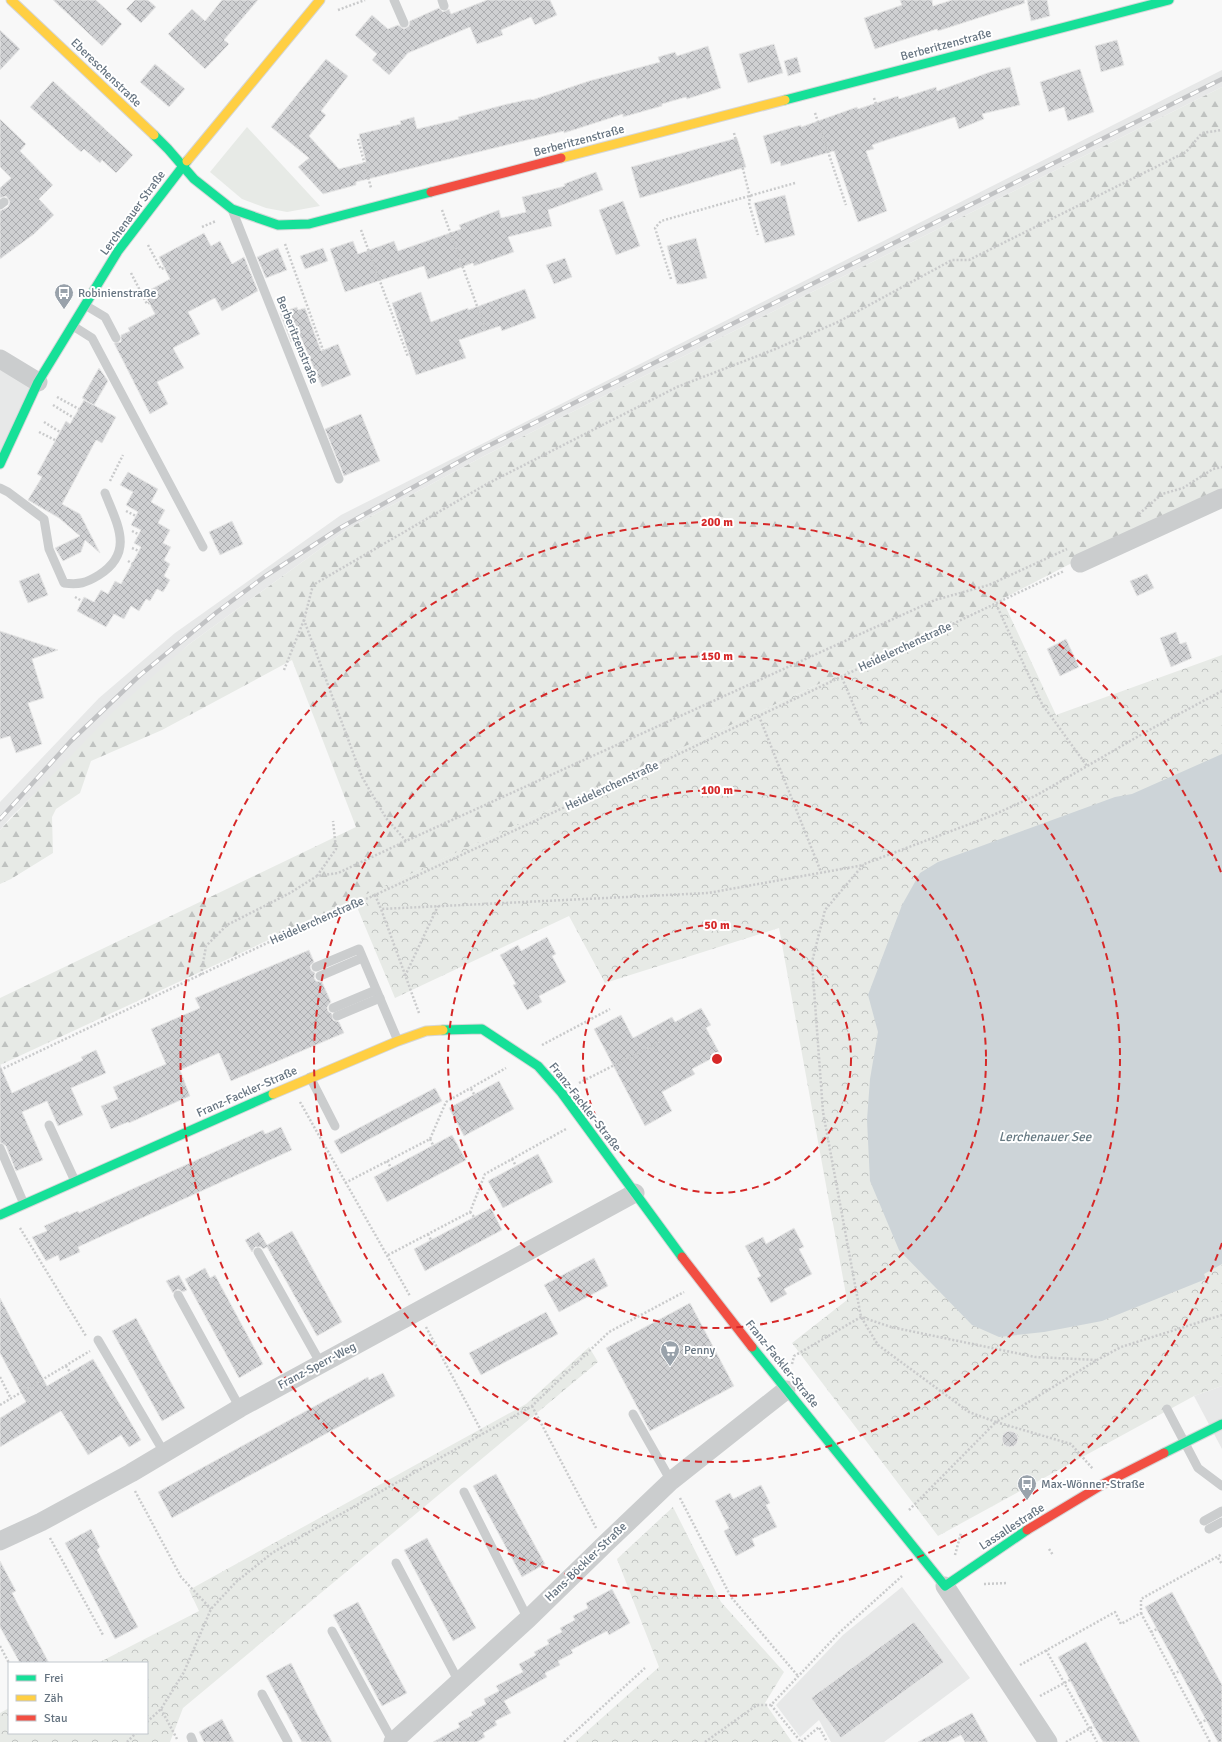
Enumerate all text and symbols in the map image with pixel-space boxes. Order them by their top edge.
street label: Berberitzenstraße [899,26,993,64]
street label: Ebereschenstraße [67,35,145,111]
street label: Berberitzenstraße [532,122,626,160]
street label: Lerchenauer Straße [97,168,169,258]
bus stop icon: Robinienstraße [53,282,75,310]
place label: Robinienstraße [78,286,157,301]
street label: Berberitzenstraße [273,294,321,386]
text: 200 m [701,515,733,530]
street label: Heidelerchenstraße [856,619,954,675]
text: 150 m [701,649,733,664]
street label: Heidelerchenstraße [563,758,661,814]
text: 100 m [701,783,733,798]
street label: Heidelerchenstraße [268,894,366,948]
text: 50 m [704,918,730,933]
centre of rings [710,1052,724,1066]
street label: Franz-Fackler-Straße [546,1060,624,1154]
street label: Franz-Fackler-Straße [194,1063,300,1121]
water label: Lerchenauer See [999,1129,1093,1145]
street label: Franz-Fackler-Straße [742,1317,822,1411]
street label: Franz-Sperr-Weg [275,1339,359,1393]
supermarket icon: Penny [659,1339,681,1367]
place label: Penny [684,1343,715,1358]
bus stop icon: Max-Wönner-Straße [1016,1473,1038,1501]
place label: Max-Wönner-Straße [1041,1477,1145,1492]
street label: Lassallestraße [976,1500,1048,1554]
street label: Hans-Böckler-Straße [542,1519,630,1605]
legend [8,1662,148,1734]
text: Frei [44,1671,63,1686]
text: Zäh [44,1691,63,1706]
text: Stau [44,1711,68,1726]

